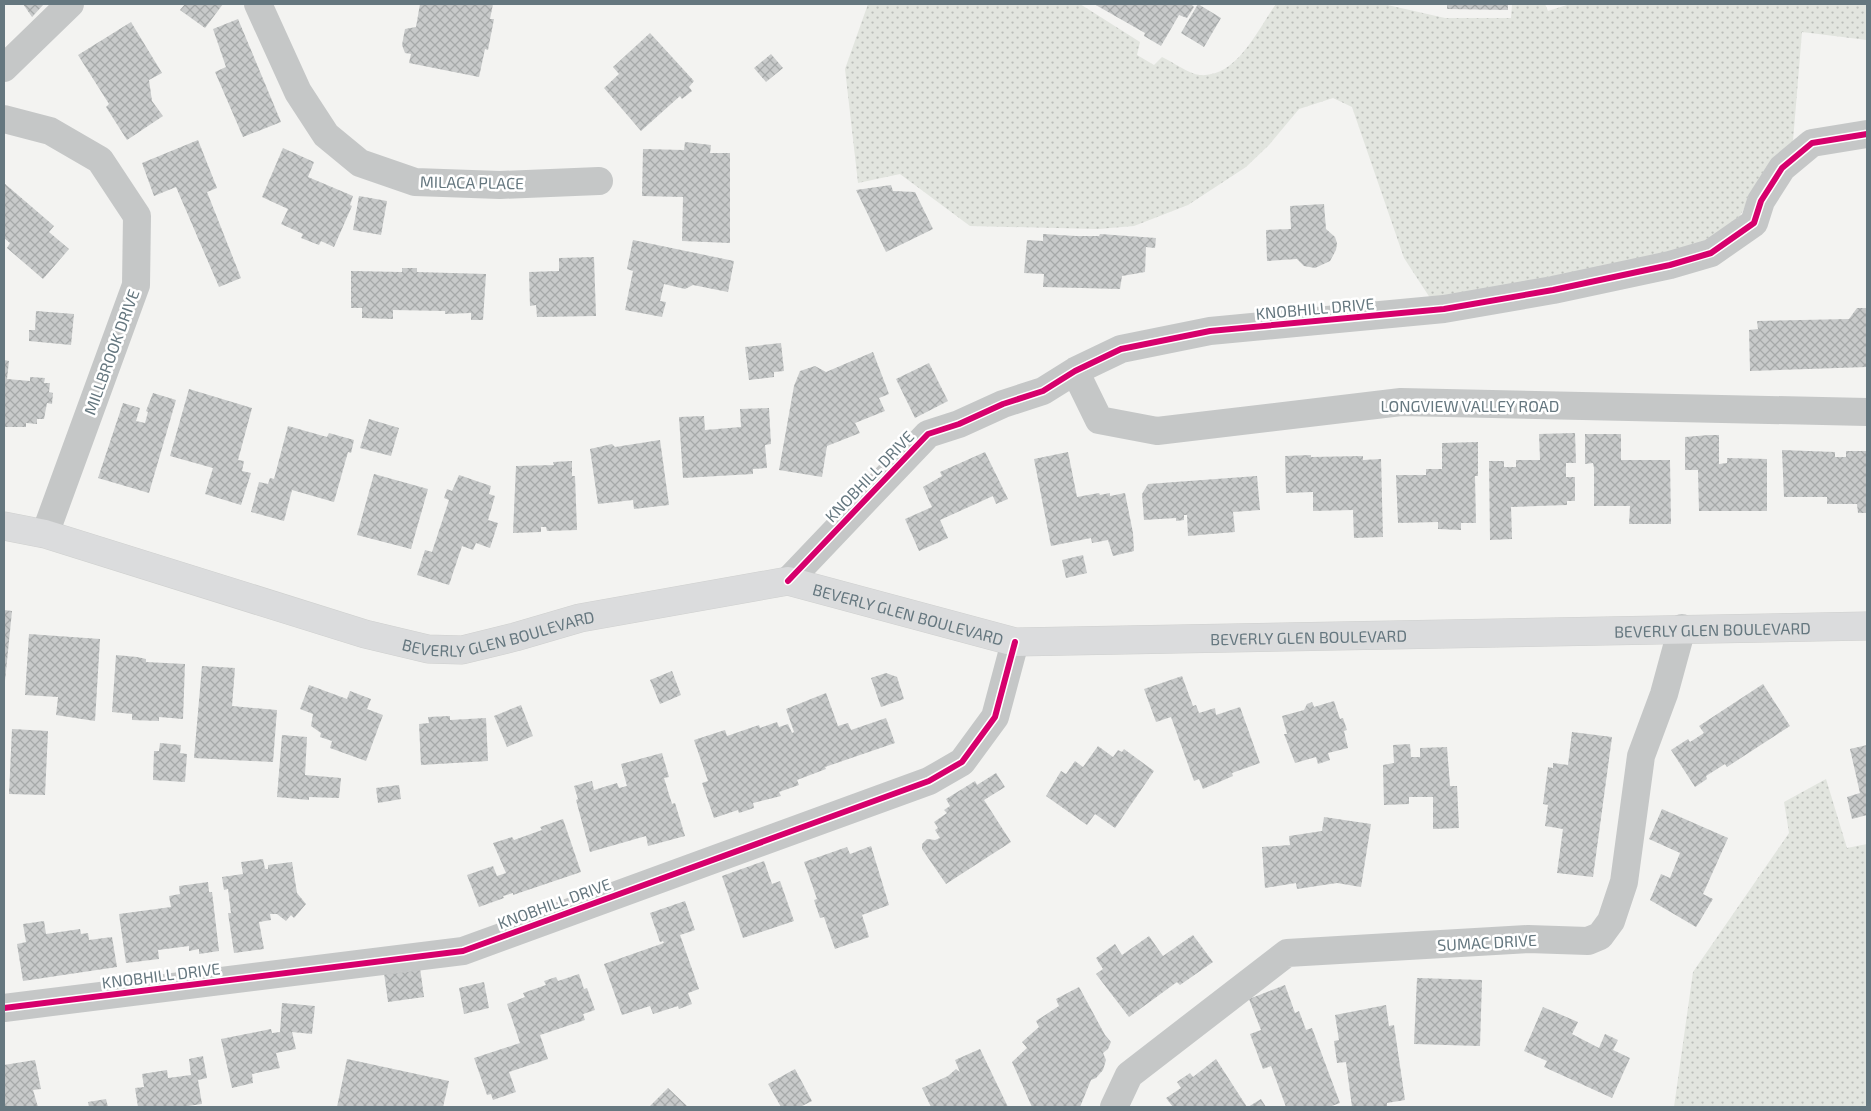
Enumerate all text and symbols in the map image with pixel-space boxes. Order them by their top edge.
street label: MILACA PLACE [420,172,524,192]
street label: MILLBROOK DRIVE [79,287,143,417]
street label: KNOBHILL DRIVE [1255,293,1375,323]
street label: LONGVIEW VALLEY ROAD [1381,396,1559,415]
street label: KNOBHILL DRIVE [821,426,917,526]
street label: BEVERLY GLEN BOULEVARD [811,579,1006,648]
street label: BEVERLY GLEN BOULEVARD [400,606,596,660]
street label: BEVERLY GLEN BOULEVARD [1614,618,1811,640]
street label: BEVERLY GLEN BOULEVARD [1210,625,1407,648]
street label: KNOBHILL DRIVE [495,874,613,932]
street label: SUMAC DRIVE [1437,930,1537,954]
street label: KNOBHILL DRIVE [101,958,221,992]

